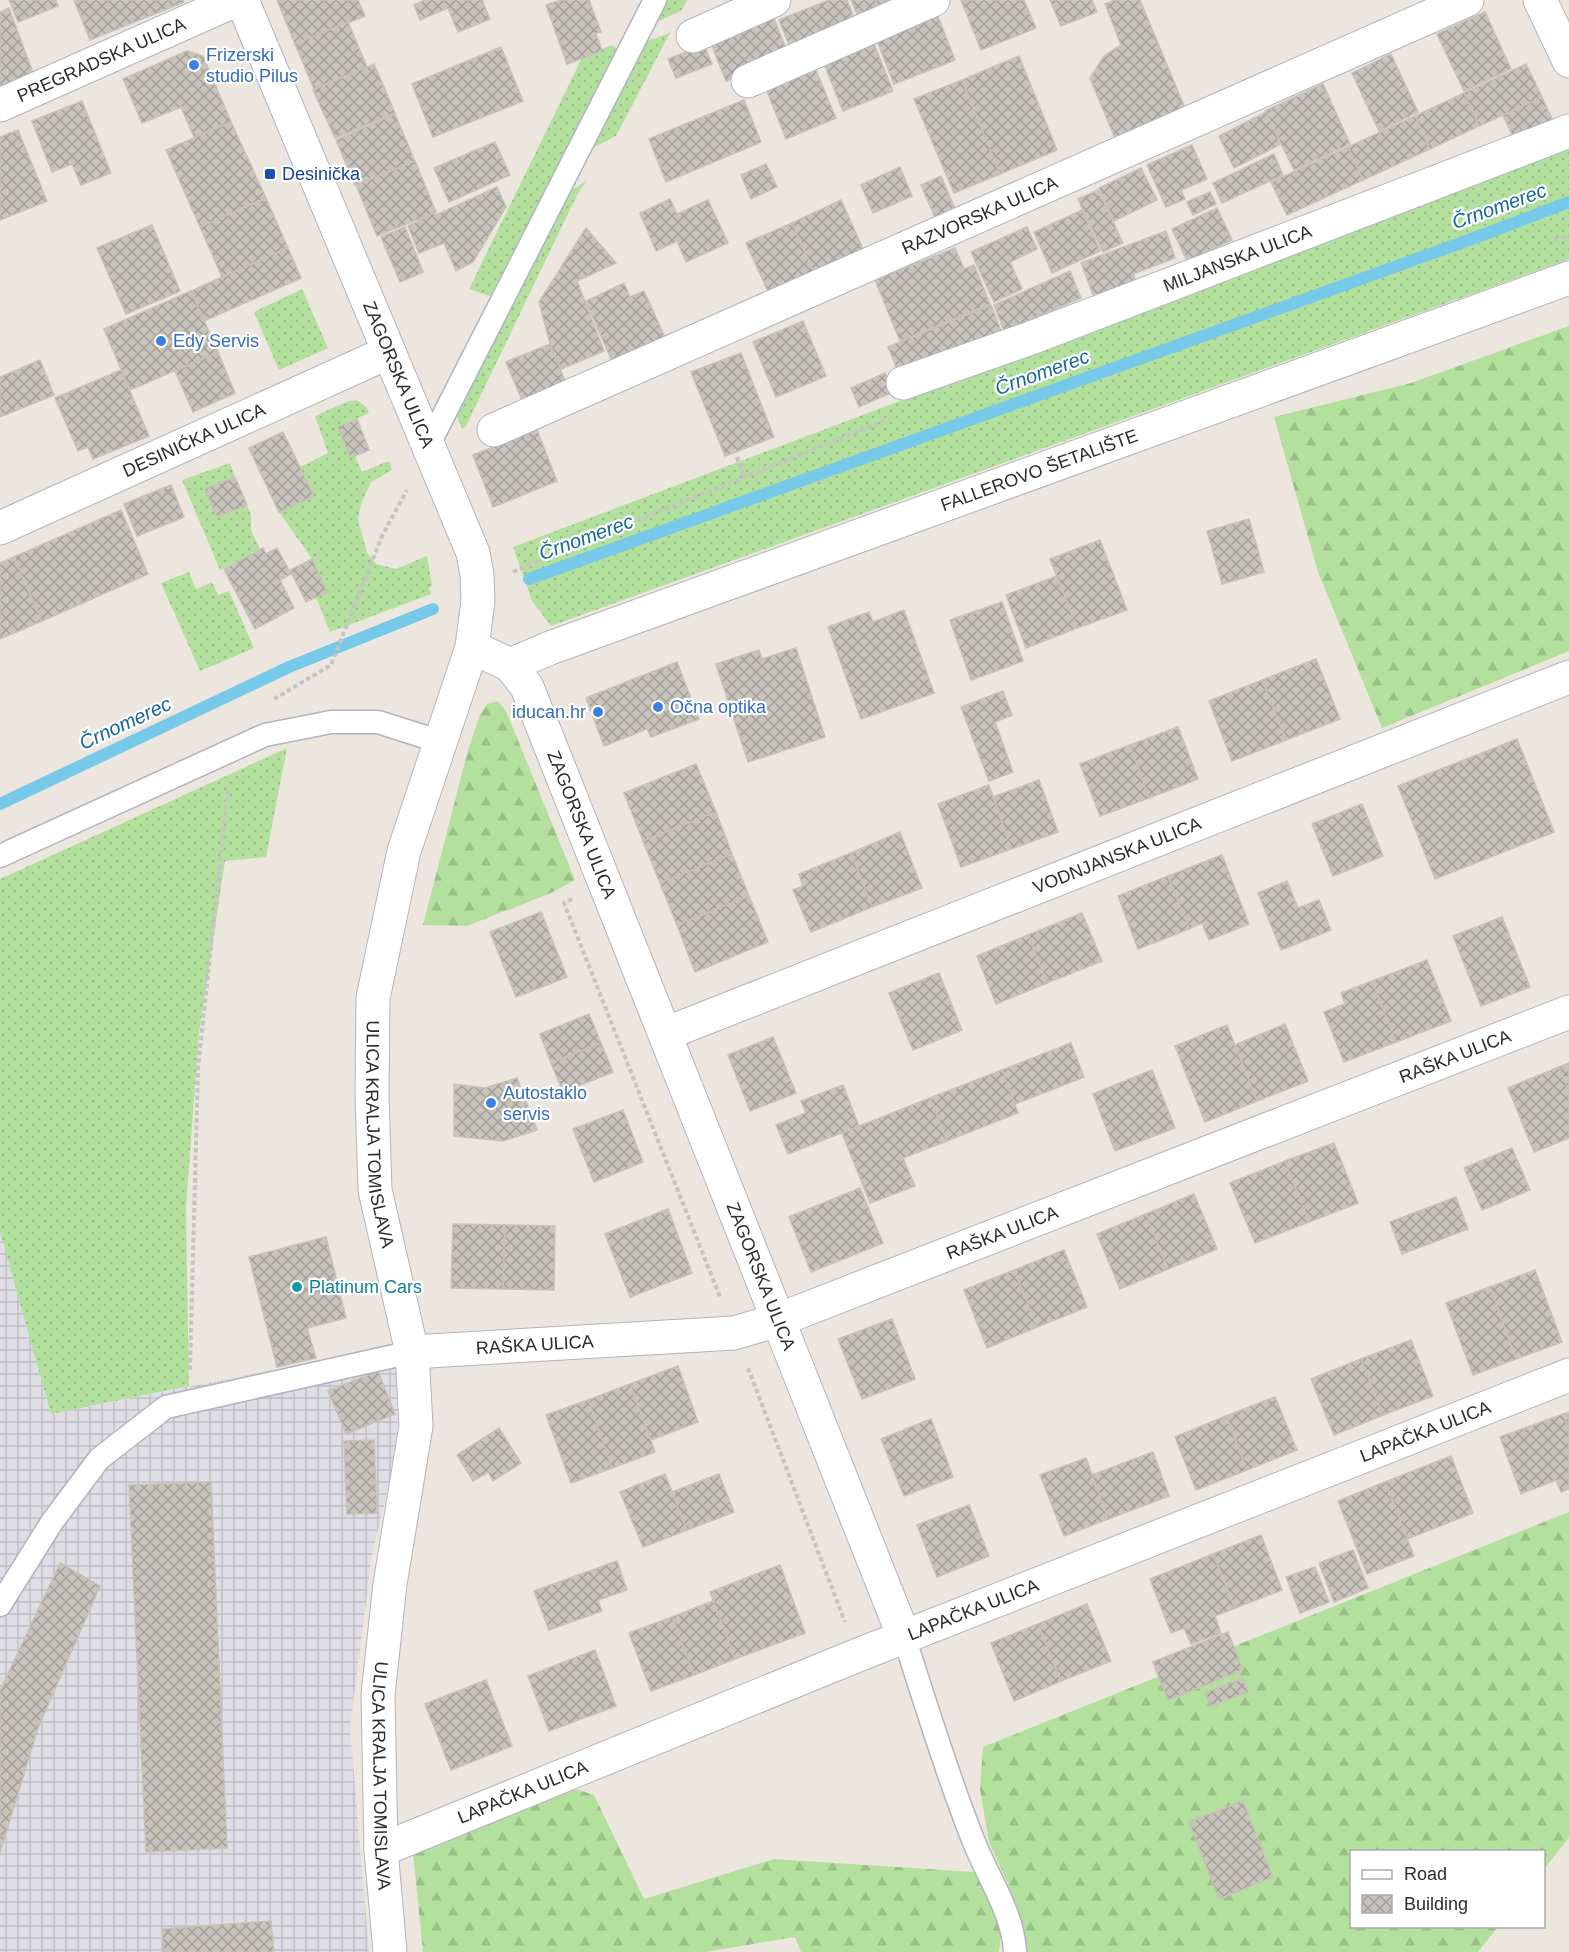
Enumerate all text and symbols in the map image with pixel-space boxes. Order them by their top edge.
street label: PREGRADSKA ULICA [14,14,189,106]
place label: Frizerski studio Pilus [206,45,298,86]
marker: Frizerski studio Pilus [187,58,201,72]
place label: Desinička [282,164,361,184]
marker: Desinička [263,167,277,181]
street label: RAZVORSKA ULICA [899,172,1061,258]
water label: Črnomerec [1449,179,1549,233]
street label: MILJANSKA ULICA [1161,221,1314,296]
street label: ZAGORSKA ULICA [359,298,438,451]
place label: Edy Servis [173,331,259,351]
marker: Edy Servis [154,334,168,348]
water label: Črnomerec [992,345,1092,399]
street label: DESINIĆKA ULICA [120,399,268,481]
street label: FALLEROVO ŠETALIŠTE [938,425,1140,515]
water label: Črnomerec [536,510,636,564]
water label: Črnomerec [76,692,174,754]
place label: Očna optika [670,697,767,717]
marker: Očna optika [651,700,665,714]
place label: iducan.hr [512,702,586,722]
marker: iducan.hr [591,705,605,719]
street label: ZAGORSKA ULICA [543,748,620,901]
street label: VODNJANSKA ULICA [1030,813,1204,898]
street label: ULICA KRALJA TOMISLAVA [362,1020,398,1250]
street label: RAŠKA ULICA [1396,1026,1514,1087]
place label: Autostaklo servis [503,1083,587,1124]
marker: Autostaklo servis [484,1096,498,1110]
street label: ZAGORSKA ULICA [723,1200,799,1353]
street label: RAŠKA ULICA [943,1202,1061,1263]
place label: Platinum Cars [309,1277,422,1297]
marker: Platinum Cars [290,1280,304,1294]
street label: RAŠKA ULICA [475,1331,594,1358]
street label: LAPAČKA ULICA [1357,1397,1494,1466]
street label: LAPAČKA ULICA [905,1575,1041,1644]
street label: ULICA KRALJA TOMISLAVA [368,1660,394,1891]
street label: LAPAČKA ULICA [455,1757,591,1828]
legend [1350,1850,1545,1928]
text: Road [1404,1864,1447,1884]
text: Building [1404,1894,1468,1914]

